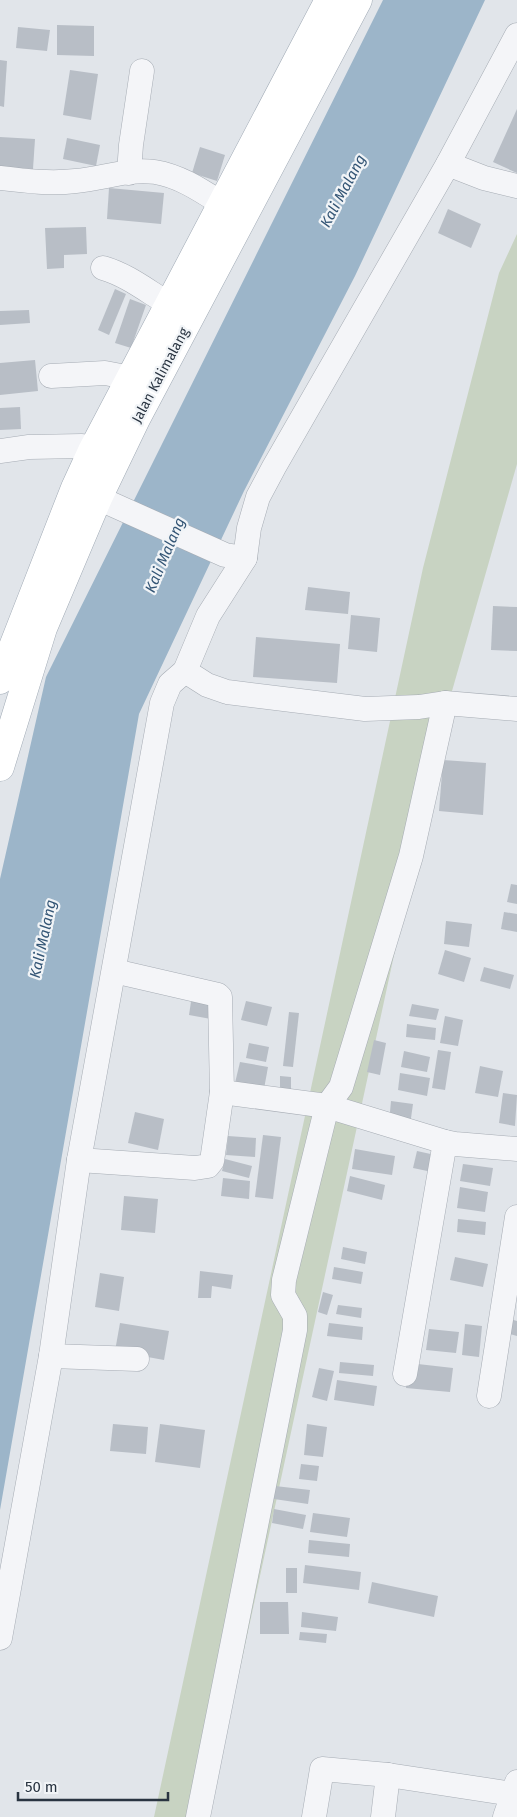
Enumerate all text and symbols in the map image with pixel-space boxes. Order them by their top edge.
water label: Kali Malang [316,152,370,230]
street label: Jalan Kalimalang [128,324,193,426]
water label: Kali Malang [141,515,189,595]
water label: Kali Malang [26,898,60,980]
scale bar [18,1770,168,1802]
text: 50 m [25,1778,58,1796]

